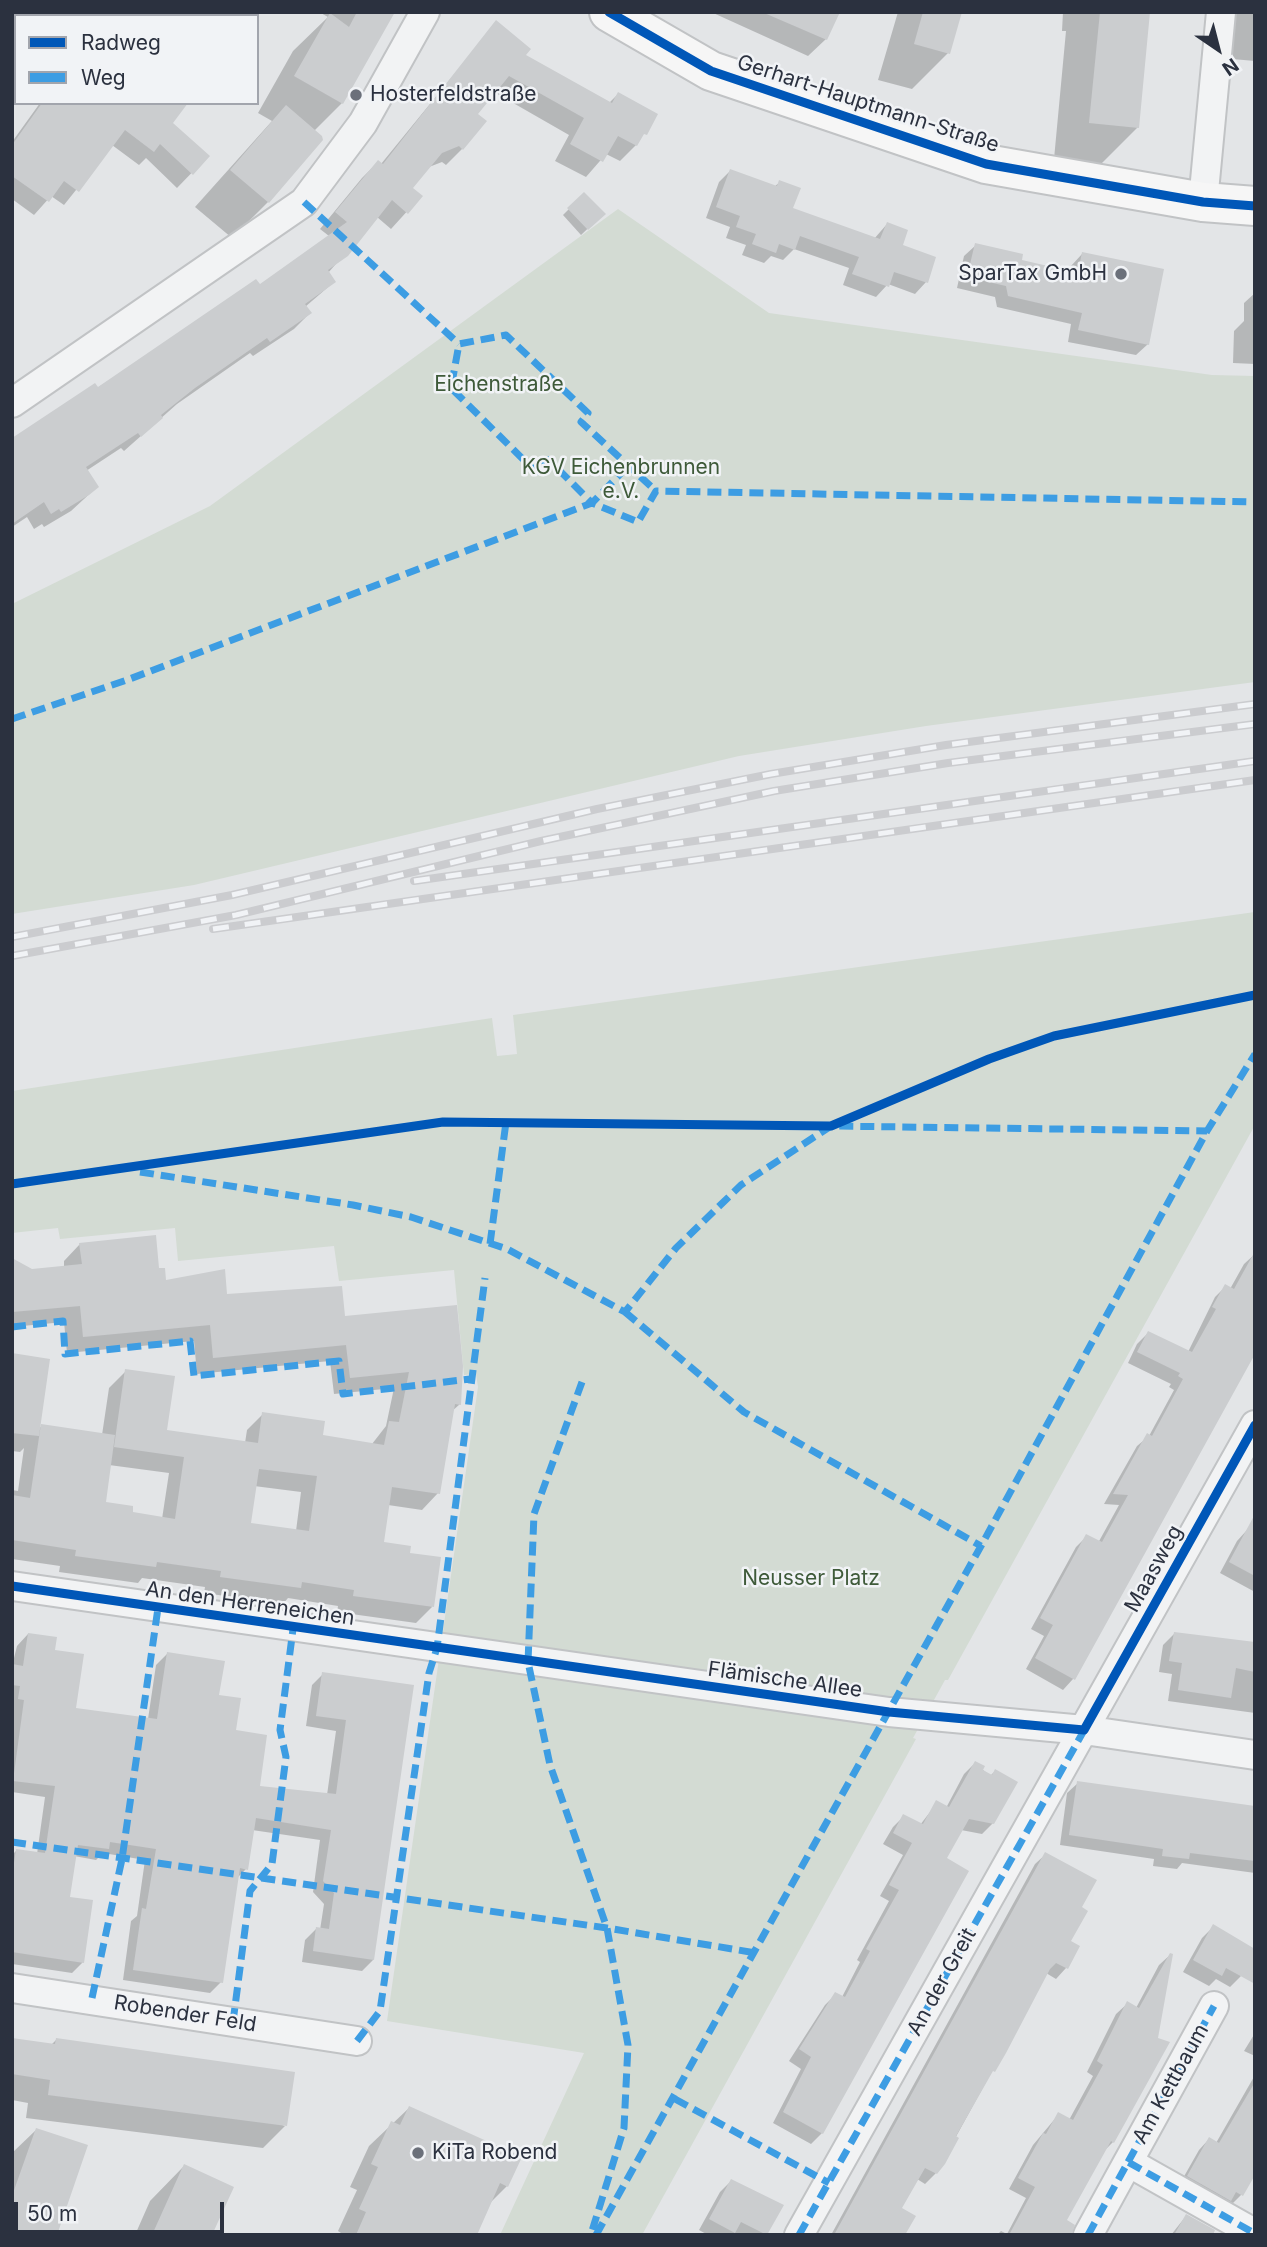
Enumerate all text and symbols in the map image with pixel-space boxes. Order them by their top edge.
legend [14,14,259,105]
north arrow [1183,14,1253,84]
text: Radweg [81,30,161,55]
street label: Gerhart-Hauptmann-Straße [734,50,1002,158]
text: N [1218,53,1243,80]
text: Weg [81,65,126,90]
place label: Hosterfeldstraße [370,82,537,108]
marker: Hosterfeldstraße [348,87,364,103]
place label: SparTax GmbH [958,261,1107,287]
marker: SparTax GmbH [1113,266,1129,282]
park label: Eichenstraße [434,372,564,398]
park label: KGV Eichenbrunnen e.V. [522,455,720,505]
street label: Maasweg [1120,1521,1188,1617]
park label: Neusser Platz [742,1566,880,1592]
street label: An den Herreneichen [144,1577,356,1631]
street label: Flämische Allee [706,1657,864,1703]
street label: An der Greit [902,1924,982,2040]
street label: Robender Feld [112,1990,258,2038]
street label: Am Kettbaum [1128,2020,1214,2148]
place label: KiTa Robend [432,2140,557,2166]
marker: KiTa Robend [410,2145,426,2161]
scale bar [18,2188,228,2232]
text: 50 m [27,2201,77,2226]

